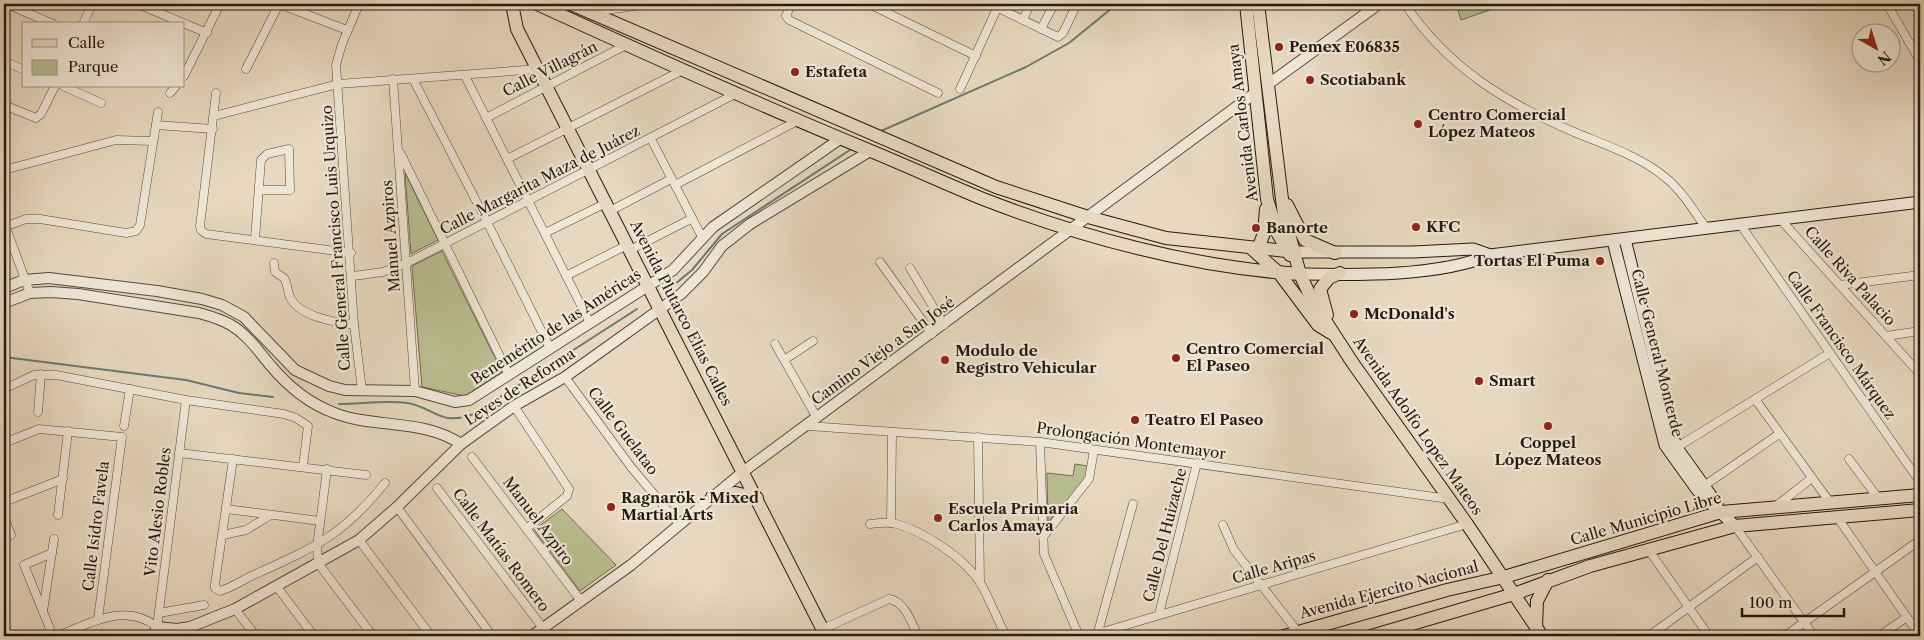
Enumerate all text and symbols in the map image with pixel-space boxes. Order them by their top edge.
legend [22,22,185,88]
north arrow [1852,22,1902,72]
text: Calle [68,33,105,52]
street label: Calle Villagrán [499,36,601,101]
place label: Pemex E06835 [1289,37,1400,56]
marker: Pemex E06835 [1273,41,1285,53]
street label: Avenida Carlos Amaya [1223,43,1262,204]
text: N [1874,47,1895,69]
text: Parque [68,57,118,76]
place label: Estafeta [805,62,868,81]
marker: Estafeta [789,66,801,78]
place label: Scotiabank [1320,70,1407,89]
marker: Scotiabank [1304,74,1316,86]
street label: Calle General Francisco Luis Urquizo [317,105,354,371]
place label: Centro Comercial López Mateos [1428,105,1566,141]
marker: Centro Comercial López Mateos [1412,118,1424,130]
street label: Calle Margarita Maza de Juárez [436,121,643,238]
street label: Manuel Azpiros [377,179,404,293]
street label: Avenida Plutarco Elías Calles [626,216,737,409]
place label: KFC [1426,217,1460,236]
place label: Banorte [1266,218,1328,237]
marker: KFC [1410,221,1422,233]
marker: Banorte [1250,222,1262,234]
street label: Calle Riva Palacio [1801,222,1900,329]
place label: Tortas El Puma [1474,251,1590,270]
marker: Tortas El Puma [1594,255,1606,267]
street label: Benemérito de las Américas [467,264,644,389]
street label: Calle General Monterde [1627,267,1688,439]
street label: Calle Francisco Márquez [1783,267,1900,423]
street label: Camino Viejo a San José [807,292,958,409]
place label: McDonald's [1364,304,1455,323]
marker: McDonald's [1348,308,1360,320]
street label: Avenida Adolfo Lopez Mateos [1349,332,1487,519]
place label: Centro Comercial El Paseo [1186,339,1324,375]
place label: Modulo de Registro Vehicular [955,341,1097,377]
street label: Leyes de Reforma [461,344,579,429]
marker: Centro Comercial El Paseo [1170,352,1182,364]
marker: Modulo de Registro Vehicular [939,354,951,366]
place label: Smart [1489,371,1536,390]
marker: Smart [1473,375,1485,387]
street label: Calle Guelatao [584,383,663,478]
place label: Teatro El Paseo [1145,410,1263,429]
marker: Teatro El Paseo [1129,414,1141,426]
street label: Prolongación Montemayor [1035,418,1228,463]
marker: Coppel López Mateos [1542,420,1554,432]
place label: Coppel López Mateos [1494,433,1602,469]
street label: Vito Alesio Robles [140,446,175,579]
street label: Calle Isidro Favela [78,460,113,592]
street label: Calle Del Huizache [1139,466,1190,604]
street label: Manuel Azpiro [499,473,578,569]
street label: Calle Matías Romero [449,484,554,615]
place label: Ragnarök - Mixed Martial Arts [621,488,759,524]
street label: Calle Municipio Libre [1568,488,1724,549]
place label: Escuela Primaria Carlos Amaya [948,499,1079,535]
marker: Ragnarök - Mixed Martial Arts [605,501,617,513]
marker: Escuela Primaria Carlos Amaya [932,512,944,524]
street label: Calle Aripas [1230,546,1318,587]
street label: Avenida Ejercito Nacional [1296,556,1481,623]
scale bar [1742,585,1844,617]
text: 100 m [1749,593,1792,612]

